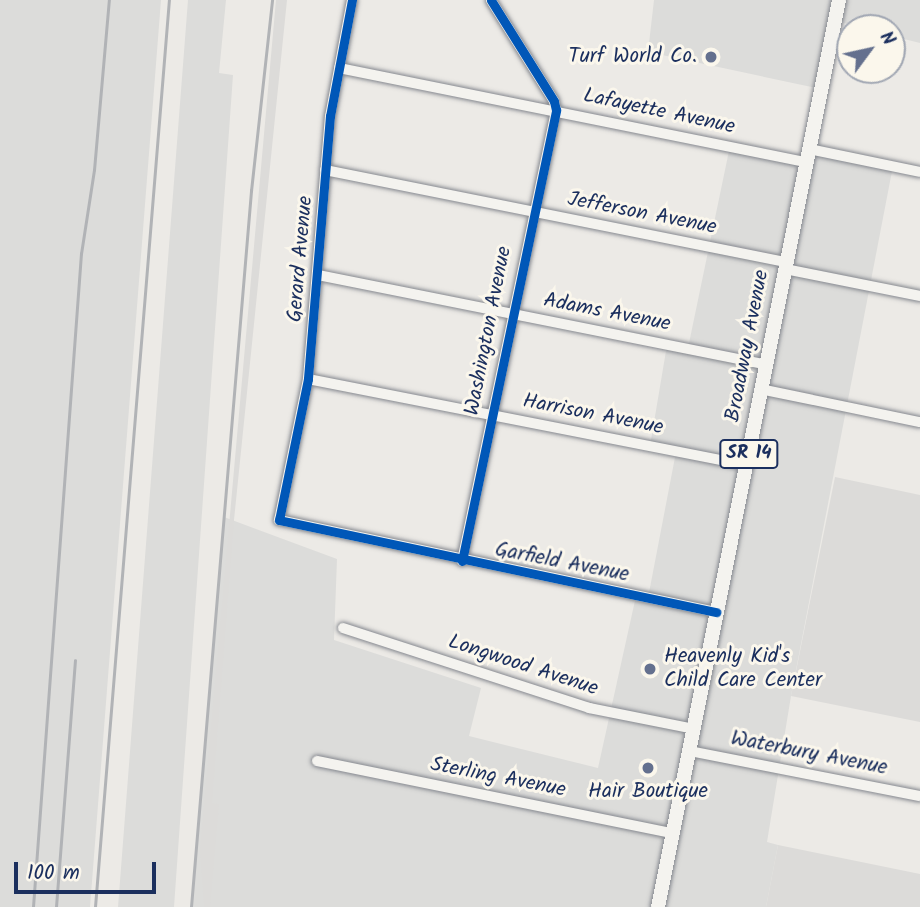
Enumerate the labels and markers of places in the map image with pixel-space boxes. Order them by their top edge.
place label: Turf World Co. [568,44,697,70]
marker: Turf World Co. [703,49,719,65]
place label: Heavenly Kid's Child Care Center [664,644,822,694]
marker: Heavenly Kid's Child Care Center [642,661,658,677]
marker: Hair Boutique [640,760,656,776]
place label: Hair Boutique [588,779,708,805]

